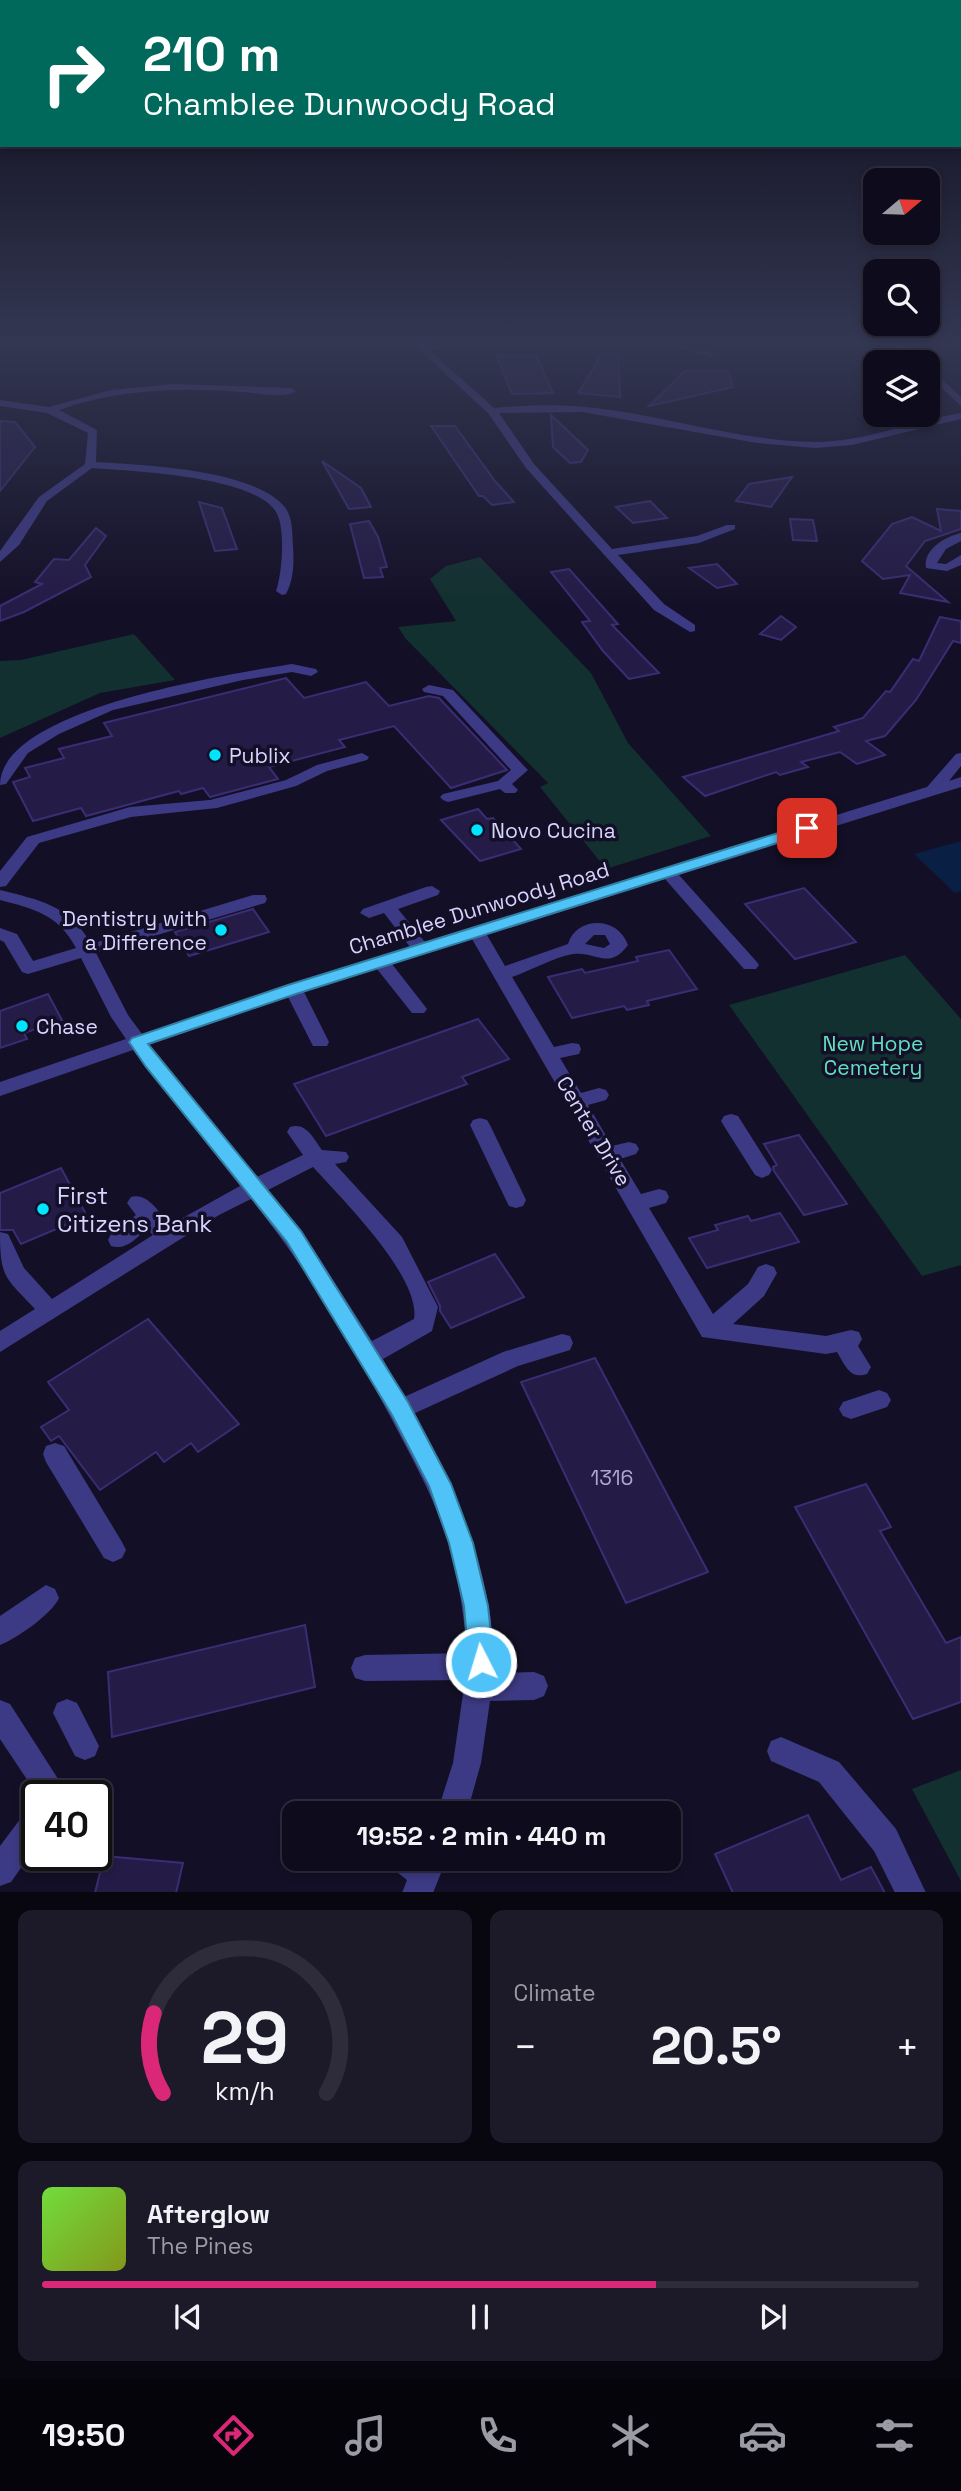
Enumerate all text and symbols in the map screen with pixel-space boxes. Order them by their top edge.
text: 210 m [143,23,280,85]
icon: right [28,28,119,119]
text: Chamblee Dunwoody Road [143,84,556,124]
north arrow [863,168,940,245]
map controls [863,168,940,427]
button: search [863,259,940,336]
button: layers [863,350,940,427]
place label: Publix [229,742,291,769]
marker: Publix [207,747,223,763]
pin [777,798,837,858]
icon: arrive [788,809,826,847]
place label: Novo Cucina [491,817,616,844]
marker: Novo Cucina [469,822,485,838]
street label: Chamblee Dunwoody Road [346,855,612,961]
place label: Dentistry with a Difference [62,905,207,956]
marker: Dentistry with a Difference [213,922,229,938]
place label: Chase [36,1013,98,1040]
marker: Chase [14,1018,30,1034]
park label: New Hope Cemetery [822,1030,924,1081]
street label: Center Drive [551,1071,637,1191]
place label: First Citizens Bank [57,1180,212,1239]
marker: First Citizens Bank [35,1201,51,1217]
house number: 1316 [591,1464,633,1491]
position arrow [444,1625,518,1699]
speed limit sign: 40 [21,1780,112,1871]
text: 19:52 · 2 min · 440 m [356,1819,607,1853]
text: Climate [514,1978,596,2008]
text: 29 [201,1991,289,2084]
text: 20.5° [651,2013,782,2079]
text: − [514,2023,537,2071]
text: + [895,2023,919,2071]
text: km/h [215,2074,275,2106]
text: Afterglow [147,2197,270,2231]
text: The Pines [147,2231,253,2261]
icon: previous [169,2298,207,2336]
icon: pause [461,2298,499,2336]
icon: next [754,2298,792,2336]
icon: directions [209,2411,258,2460]
icon: music [341,2411,390,2460]
icon: phone [473,2411,522,2460]
icon: climate [606,2411,655,2460]
icon: car [738,2411,787,2460]
icon: filters [870,2411,919,2460]
text: 19:50 [42,2415,125,2455]

